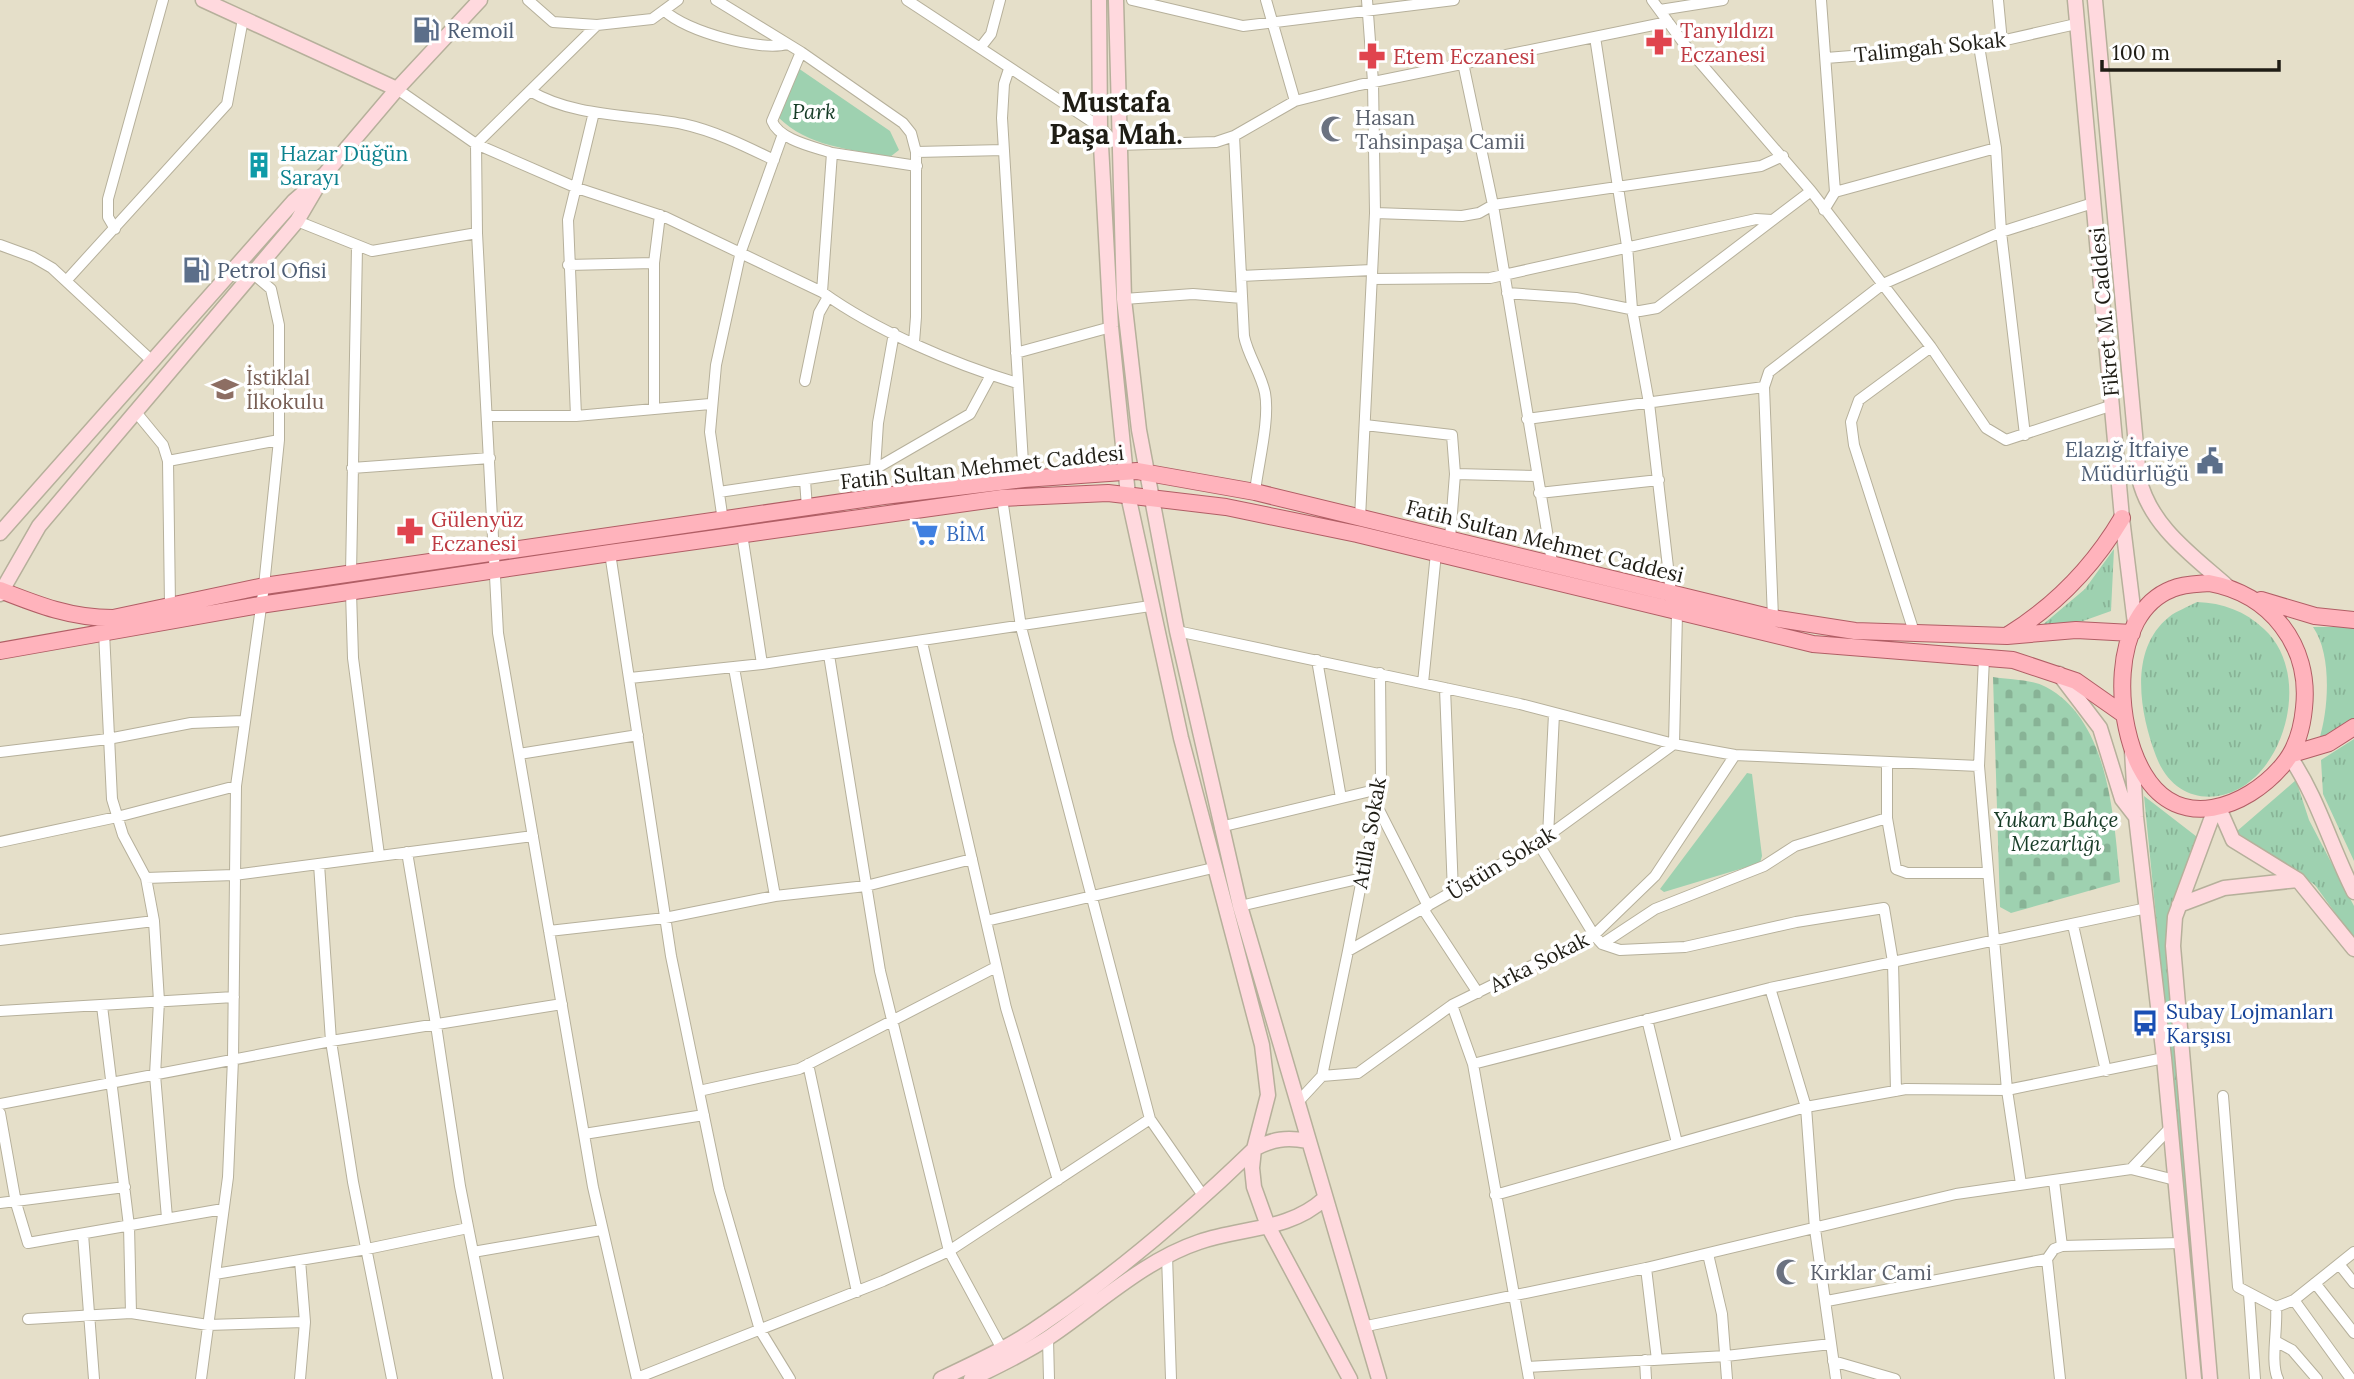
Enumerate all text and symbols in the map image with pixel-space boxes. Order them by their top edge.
fuel station icon: Remoil [411,15,441,45]
place label: Remoil [447,17,514,44]
place label: Tanyıldızı Eczanesi [1680,17,1774,68]
street label: Talimgah Sokak [1853,26,2008,68]
pharmacy icon: Tanyıldızı Eczanesi [1644,27,1674,57]
scale bar [2102,28,2279,72]
text: 100 m [2112,39,2170,66]
pharmacy icon: Etem Eczanesi [1357,41,1387,71]
place label: Etem Eczanesi [1393,43,1535,70]
district label: Mustafa Paşa Mah. [1049,84,1183,152]
park label: Park [792,98,836,125]
place label: Hasan Tahsinpaşa Camii [1355,104,1525,155]
mosque icon: Hasan Tahsinpaşa Camii [1319,114,1349,144]
place label: Hazar Düğün Sarayı [280,140,409,191]
building icon: Hazar Düğün Sarayı [244,150,274,180]
street label: Fikret M. Caddesi [2083,226,2125,398]
fuel station icon: Petrol Ofisi [181,255,211,285]
place label: Petrol Ofisi [217,257,327,284]
place label: İstiklal İlkokulu [246,364,324,415]
school or university icon: İstiklal İlkokulu [210,374,240,404]
place label: Elazığ İtfaiye Müdürlüğü [2065,436,2189,487]
street label: Fatih Sultan Mehmet Caddesi [839,439,1125,495]
public building icon: Elazığ İtfaiye Müdürlüğü [2195,446,2225,476]
street label: Fatih Sultan Mehmet Caddesi [1403,493,1687,589]
place label: Gülenyüz Eczanesi [431,506,524,557]
pharmacy icon: Gülenyüz Eczanesi [395,516,425,546]
supermarket icon: BİM [910,518,940,548]
place label: BİM [946,520,985,547]
street label: Atilla Sokak [1346,775,1392,892]
park label: Yukarı Bahçe Mezarlığı [1993,806,2119,857]
street label: Üstün Sokak [1442,820,1561,906]
street label: Arka Sokak [1484,925,1594,999]
place label: Subay Lojmanları Karşısı [2166,998,2334,1049]
bus stop icon: Subay Lojmanları Karşısı [2130,1008,2160,1038]
mosque icon: Kırklar Cami [1774,1257,1804,1287]
place label: Kırklar Cami [1810,1259,1932,1286]

